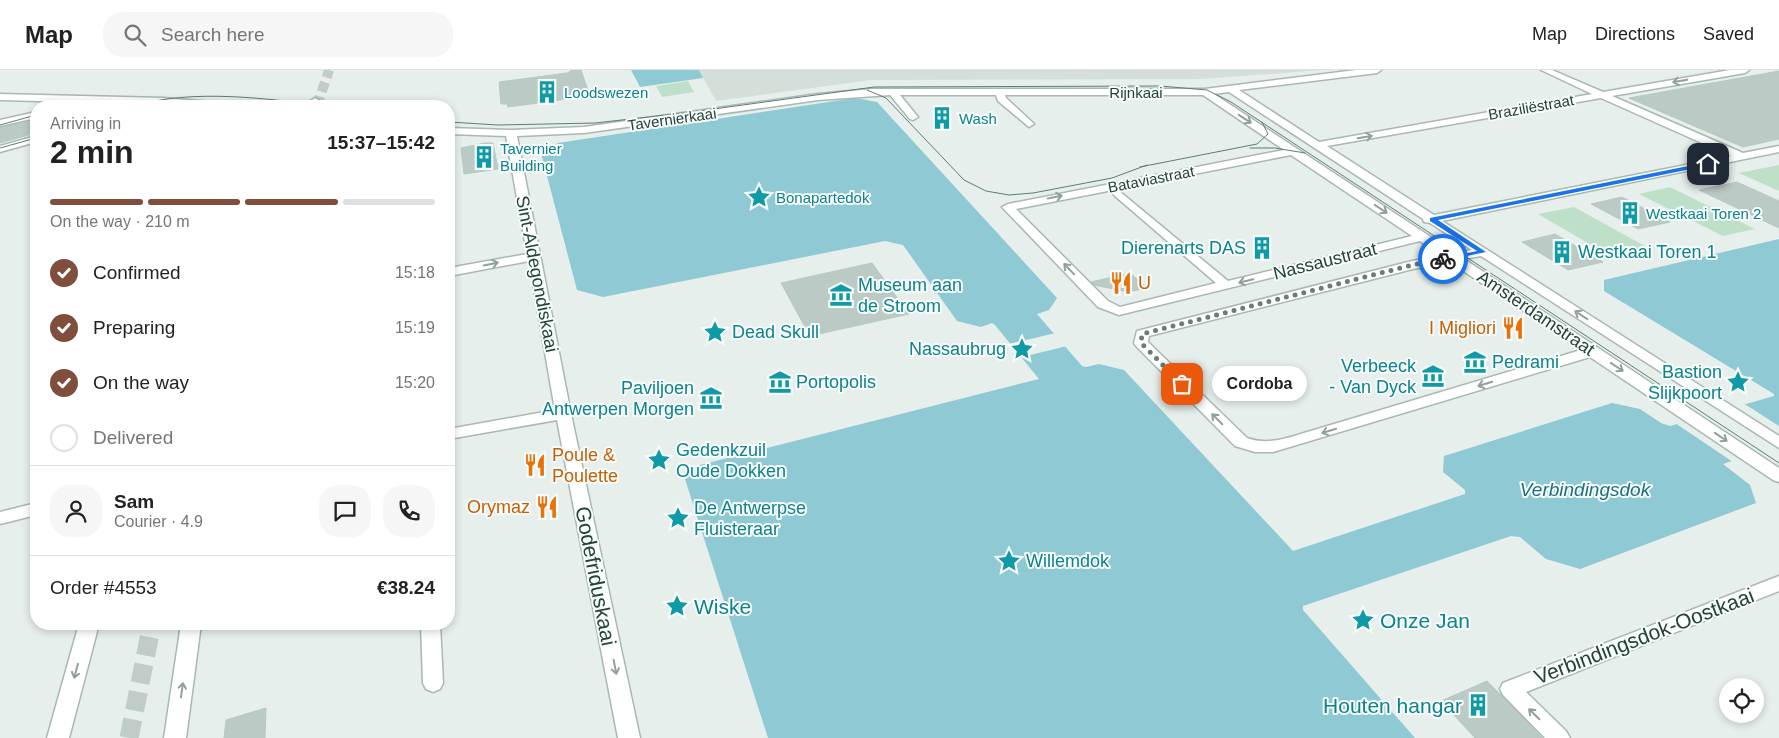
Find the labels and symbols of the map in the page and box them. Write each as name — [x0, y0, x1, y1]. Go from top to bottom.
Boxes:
one-way arrow — [1672, 77, 1688, 87]
building icon: Loodswezen — [534, 79, 560, 105]
place label: Loodswezen — [564, 84, 648, 101]
street label: Rijnkaai — [1109, 84, 1163, 101]
street label: Braziliëstraat — [1487, 91, 1576, 123]
street label: Tavernierkaai — [627, 104, 717, 134]
building icon: Wash — [929, 105, 955, 131]
place label: Wash — [959, 110, 997, 127]
one-way arrow — [1238, 114, 1252, 124]
one-way arrow — [1357, 131, 1373, 141]
place label: Tavernier Building — [500, 140, 562, 174]
pin — [1687, 143, 1729, 185]
building icon: Tavernier Building — [471, 144, 497, 170]
street label: Bataviastraat — [1106, 162, 1196, 196]
place icon: Bonapartedok — [746, 184, 772, 210]
place label: Bonapartedok — [776, 189, 870, 206]
one-way arrow — [1047, 192, 1063, 202]
street label: Sint-Aldegondiskaai — [512, 194, 562, 354]
building icon: Westkaai Toren 2 — [1617, 200, 1643, 226]
one-way arrow — [1373, 204, 1387, 214]
place label: Westkaai Toren 2 — [1646, 205, 1761, 222]
courier — [1418, 234, 1468, 284]
building icon: Dierenarts DAS — [1249, 235, 1275, 261]
place label: Dierenarts DAS — [1121, 238, 1246, 258]
street label: Nassaustraat — [1271, 238, 1379, 284]
building icon: Westkaai Toren 1 — [1549, 239, 1575, 265]
place label: Westkaai Toren 1 — [1578, 242, 1716, 262]
one-way arrow — [482, 259, 498, 269]
one-way arrow — [1063, 263, 1075, 276]
street label: Amsterdamstraat — [1474, 266, 1598, 360]
restaurant icon: U — [1108, 270, 1134, 296]
place label: U — [1138, 273, 1151, 293]
place label: Museum aan de Stroom — [858, 275, 962, 316]
one-way arrow — [1238, 277, 1254, 286]
museum icon: Museum aan de Stroom — [828, 282, 854, 308]
one-way arrow — [1574, 310, 1588, 320]
restaurant icon: I Migliori — [1500, 315, 1526, 341]
place label: I Migliori — [1429, 318, 1496, 338]
place icon: Dead Skull — [702, 319, 728, 345]
place label: Dead Skull — [732, 322, 819, 342]
place icon: Nassaubrug — [1009, 336, 1035, 362]
place label: Nassaubrug — [909, 339, 1006, 359]
museum icon: Pedrami — [1462, 349, 1488, 375]
place label: Pedrami — [1492, 352, 1559, 372]
place label: Verbeeck - Van Dyck — [1329, 356, 1417, 397]
one-way arrow — [1610, 362, 1624, 372]
place label: Bastion Slijkpoort — [1648, 362, 1722, 403]
pin — [1161, 363, 1203, 405]
museum icon: Verbeeck - Van Dyck — [1420, 363, 1446, 389]
callout: Cordoba — [1212, 366, 1307, 402]
museum icon: Portopolis — [767, 369, 793, 395]
place icon: Bastion Slijkpoort — [1725, 369, 1751, 395]
place label: Portopolis — [796, 372, 876, 392]
place label: Paviljoen Antwerpen Morgen — [542, 378, 694, 419]
one-way arrow — [1477, 379, 1493, 389]
museum icon: Paviljoen Antwerpen Morgen — [698, 385, 724, 411]
one-way arrow — [1210, 413, 1223, 425]
one-way arrow — [1322, 426, 1338, 436]
one-way arrow — [1714, 432, 1728, 442]
place label: Gedenkzuil Oude Dokken — [676, 440, 786, 481]
place label: Poule & Poulette — [552, 445, 618, 486]
place icon: Gedenkzuil Oude Dokken — [646, 447, 672, 473]
restaurant icon: Poule & Poulette — [522, 452, 548, 478]
water label: Verbindingsdok — [1520, 479, 1652, 500]
restaurant icon: Orymaz — [534, 494, 560, 520]
place label: Orymaz — [467, 497, 530, 517]
place label: De Antwerpse Fluisteraar — [694, 498, 806, 539]
street label: Godefriduskaai — [571, 504, 621, 648]
place icon: De Antwerpse Fluisteraar — [665, 505, 691, 531]
place icon: Willemdok — [996, 548, 1022, 574]
place label: Willemdok — [1026, 551, 1110, 571]
street label: Verbindingsdok-Oostkaai — [1531, 583, 1757, 689]
place icon: Wiske — [664, 593, 690, 619]
place label: Wiske — [694, 595, 751, 618]
place icon: Onze Jan — [1350, 607, 1376, 633]
place label: Onze Jan — [1380, 609, 1470, 632]
one-way arrow — [610, 659, 620, 675]
one-way arrow — [71, 662, 80, 678]
one-way arrow — [177, 682, 187, 698]
building icon: Houten hangar — [1465, 692, 1491, 718]
place label: Houten hangar — [1323, 694, 1462, 717]
one-way arrow — [1529, 708, 1541, 720]

